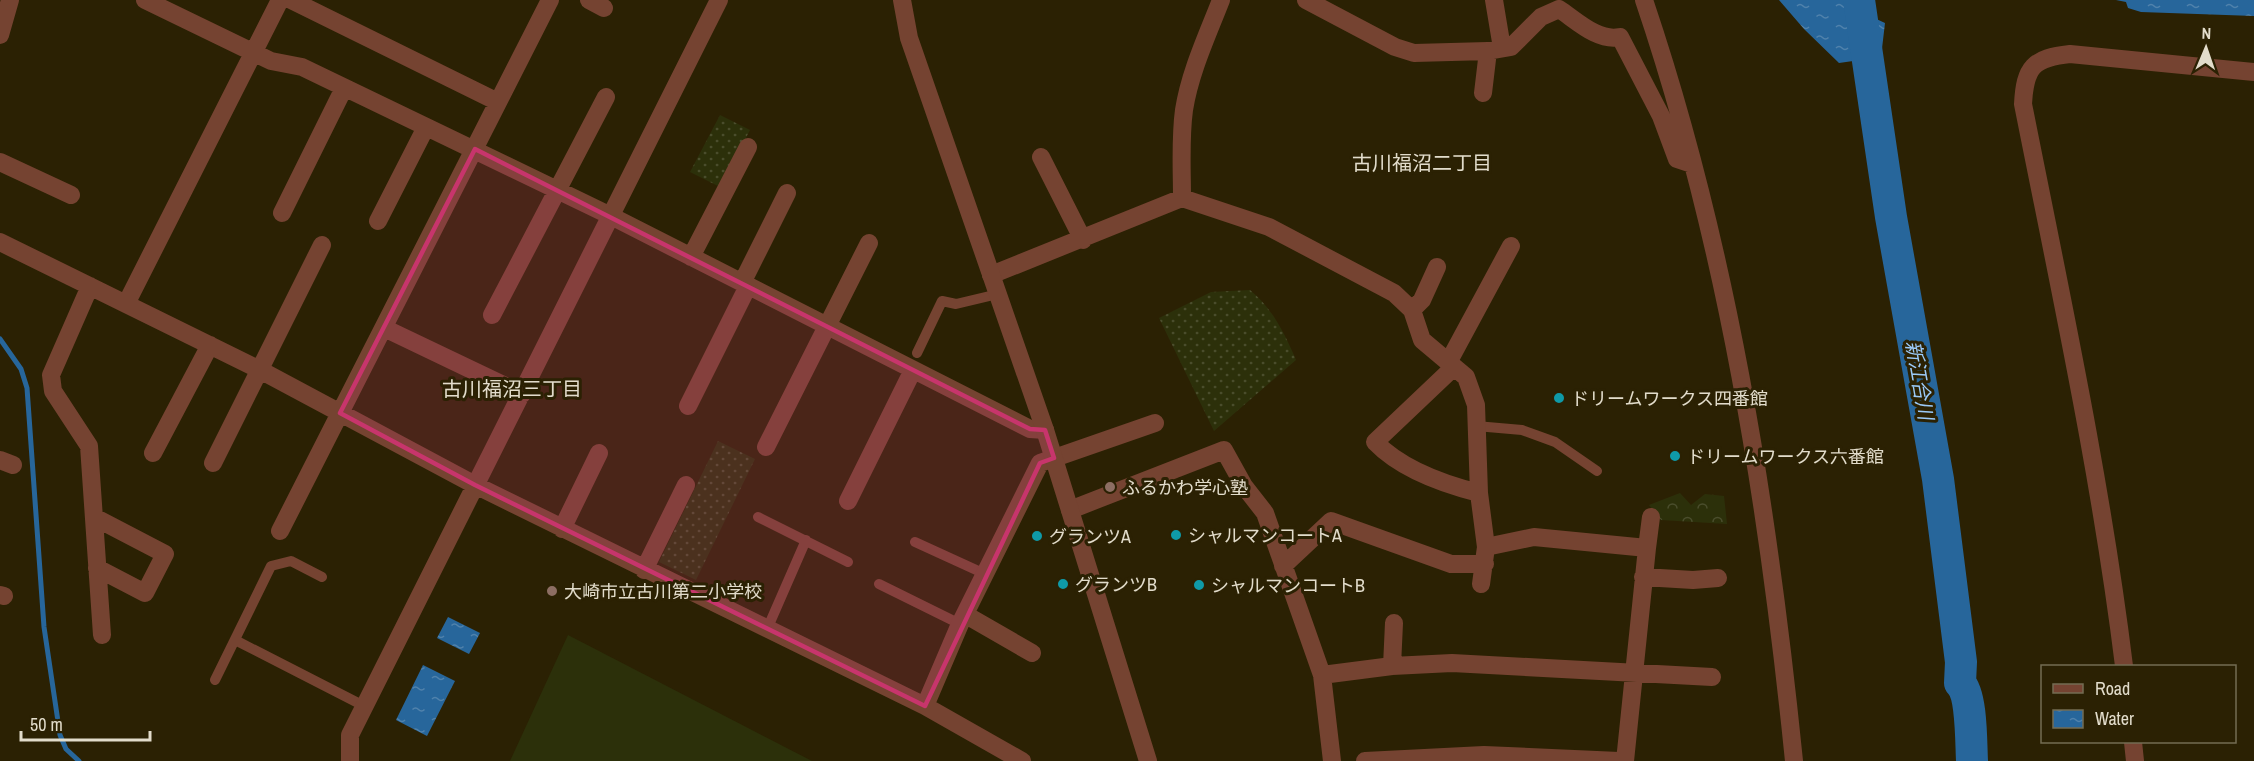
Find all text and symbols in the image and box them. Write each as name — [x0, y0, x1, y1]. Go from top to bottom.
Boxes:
north arrow — [2176, 18, 2236, 78]
text: N — [2201, 22, 2212, 44]
district label: 古川福沼二丁目 — [1352, 149, 1492, 176]
water label: 新江合川 — [1900, 338, 1941, 424]
district label: 古川福沼三丁目 — [442, 375, 582, 402]
place label: ドリームワークス四番館 — [1571, 386, 1768, 411]
marker: ドリームワークス四番館 — [1552, 391, 1566, 405]
place label: ドリームワークス六番館 — [1687, 444, 1884, 469]
marker: ドリームワークス六番館 — [1668, 449, 1682, 463]
place label: ふるかわ学心塾 — [1122, 475, 1248, 500]
marker: ふるかわ学心塾 — [1103, 480, 1117, 494]
place label: シャルマンコートA — [1188, 523, 1342, 548]
place label: グランツA — [1049, 524, 1131, 549]
marker: シャルマンコートA — [1169, 528, 1183, 542]
marker: グランツA — [1030, 529, 1044, 543]
place label: グランツB — [1075, 572, 1157, 597]
place label: シャルマンコートB — [1211, 573, 1365, 598]
marker: グランツB — [1056, 577, 1070, 591]
marker: シャルマンコートB — [1192, 578, 1206, 592]
place label: 大崎市立古川第二小学校 — [564, 579, 762, 604]
marker: 大崎市立古川第二小学校 — [545, 584, 559, 598]
legend — [2041, 665, 2236, 743]
text: Road — [2095, 676, 2130, 701]
scale bar — [21, 704, 150, 742]
text: Water — [2095, 706, 2134, 731]
text: 50 m — [30, 712, 63, 737]

